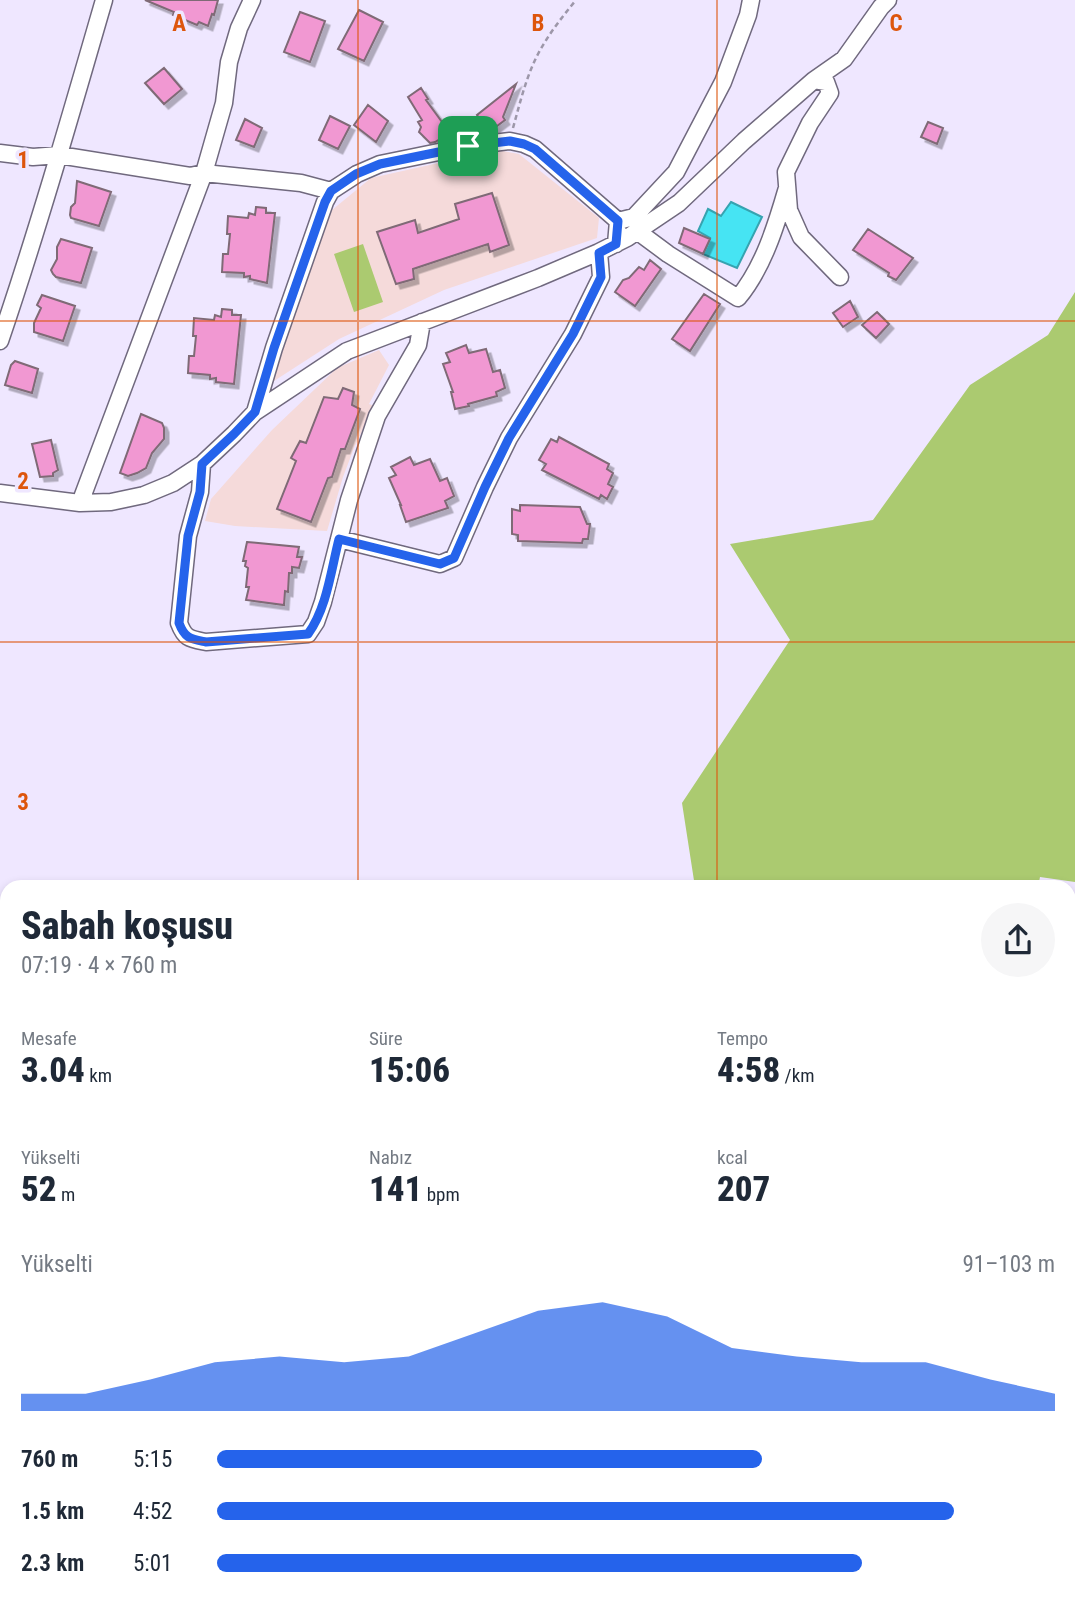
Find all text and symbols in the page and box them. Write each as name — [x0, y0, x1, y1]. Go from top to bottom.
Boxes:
text: A — [172, 10, 186, 37]
text: B — [532, 10, 544, 37]
text: C — [889, 10, 903, 37]
pin — [438, 116, 498, 176]
icon: arrive — [449, 127, 487, 165]
text: 1 — [17, 147, 29, 174]
text: 2 — [17, 468, 29, 495]
text: 3 — [17, 789, 29, 816]
button: share — [981, 903, 1055, 977]
text: Sabah koşusu — [21, 904, 233, 948]
text: 07:19 · 4 × 760 m — [21, 952, 177, 979]
text: Mesafe — [21, 1027, 77, 1050]
text: Süre — [369, 1027, 403, 1050]
text: Tempo — [717, 1027, 768, 1050]
text: 3.04 — [21, 1050, 85, 1091]
text: 15:06 — [369, 1050, 450, 1091]
text: 4:58 — [717, 1050, 780, 1091]
text: km — [85, 1064, 112, 1087]
text: /km — [780, 1064, 815, 1087]
text: Yükselti — [21, 1146, 80, 1169]
text: Nabız — [369, 1146, 412, 1169]
text: kcal — [717, 1146, 748, 1169]
text: 52 — [21, 1169, 57, 1210]
text: 141 — [369, 1169, 422, 1210]
text: 207 — [717, 1169, 770, 1210]
text: m — [57, 1183, 75, 1206]
text: bpm — [422, 1183, 460, 1206]
text: Yükselti — [21, 1251, 93, 1278]
text: 91–103 m — [962, 1251, 1055, 1278]
text: 760 m — [21, 1446, 78, 1473]
text: 5:15 — [133, 1446, 172, 1473]
text: 1.5 km — [21, 1498, 84, 1525]
text: 4:52 — [133, 1498, 172, 1525]
text: 2.3 km — [21, 1550, 84, 1577]
text: 5:01 — [133, 1550, 172, 1577]

